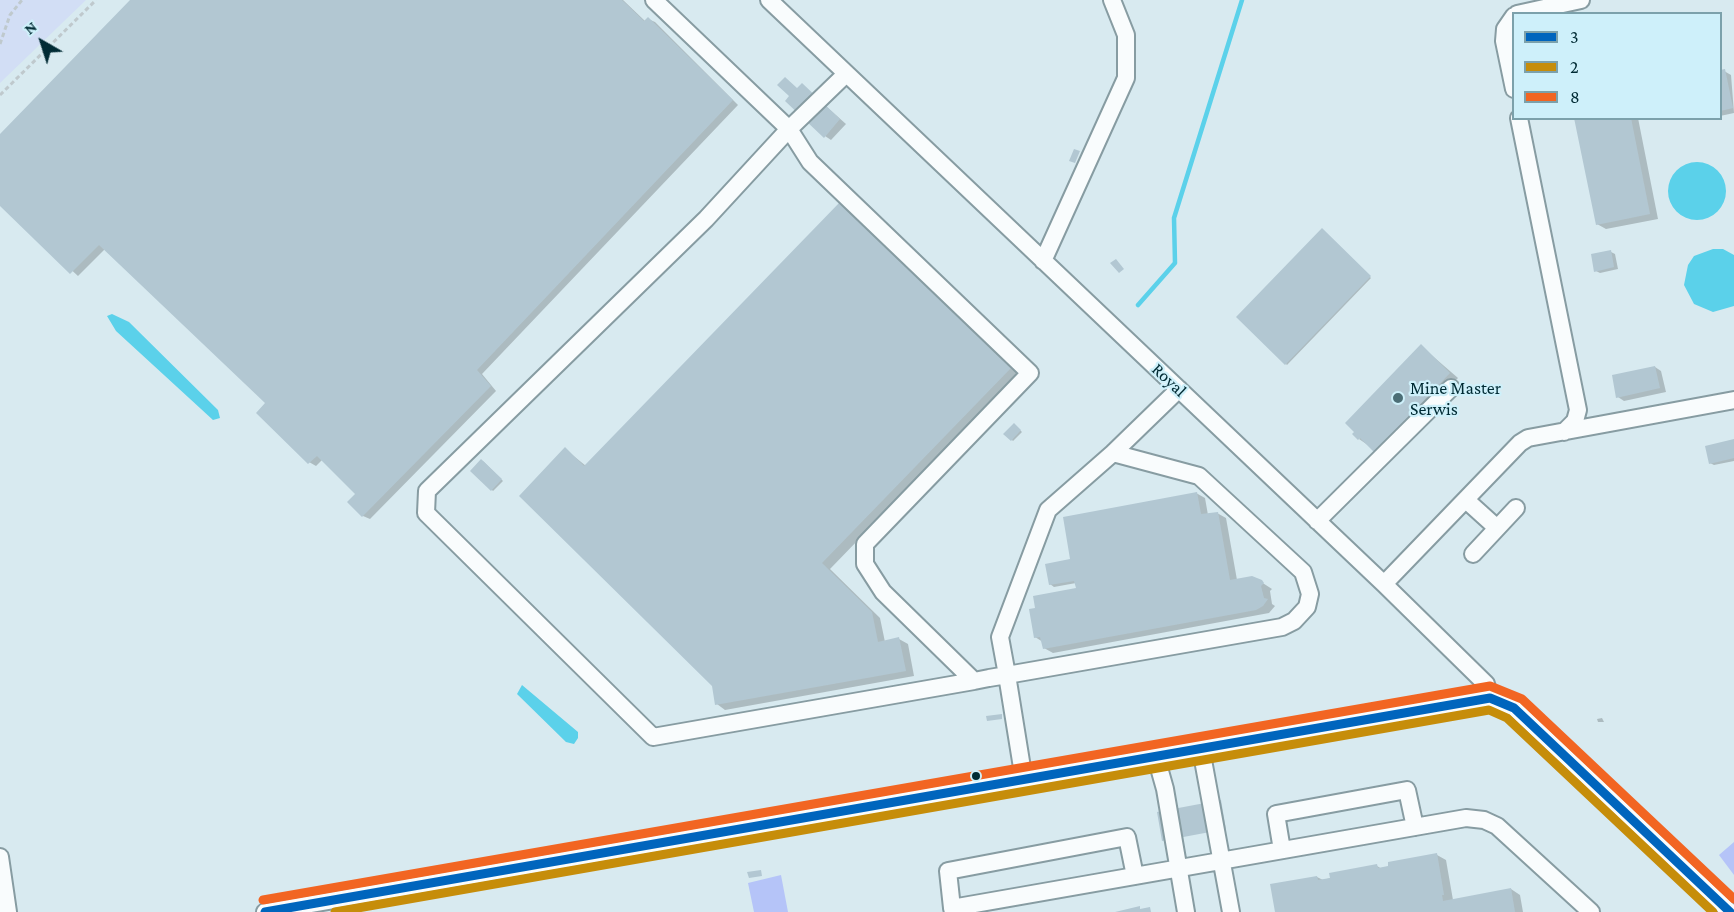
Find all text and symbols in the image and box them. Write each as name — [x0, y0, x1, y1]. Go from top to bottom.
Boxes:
north arrow — [12, 12, 72, 72]
legend — [1512, 12, 1722, 120]
text: N — [21, 18, 40, 38]
text: 3 — [1570, 27, 1579, 47]
text: 2 — [1570, 57, 1579, 77]
text: 8 — [1570, 87, 1580, 107]
street label: Royal — [1147, 359, 1191, 401]
place label: Mine Master Serwis — [1410, 377, 1501, 420]
marker: Mine Master Serwis — [1391, 391, 1405, 405]
unlabelled marker — [970, 770, 982, 782]

